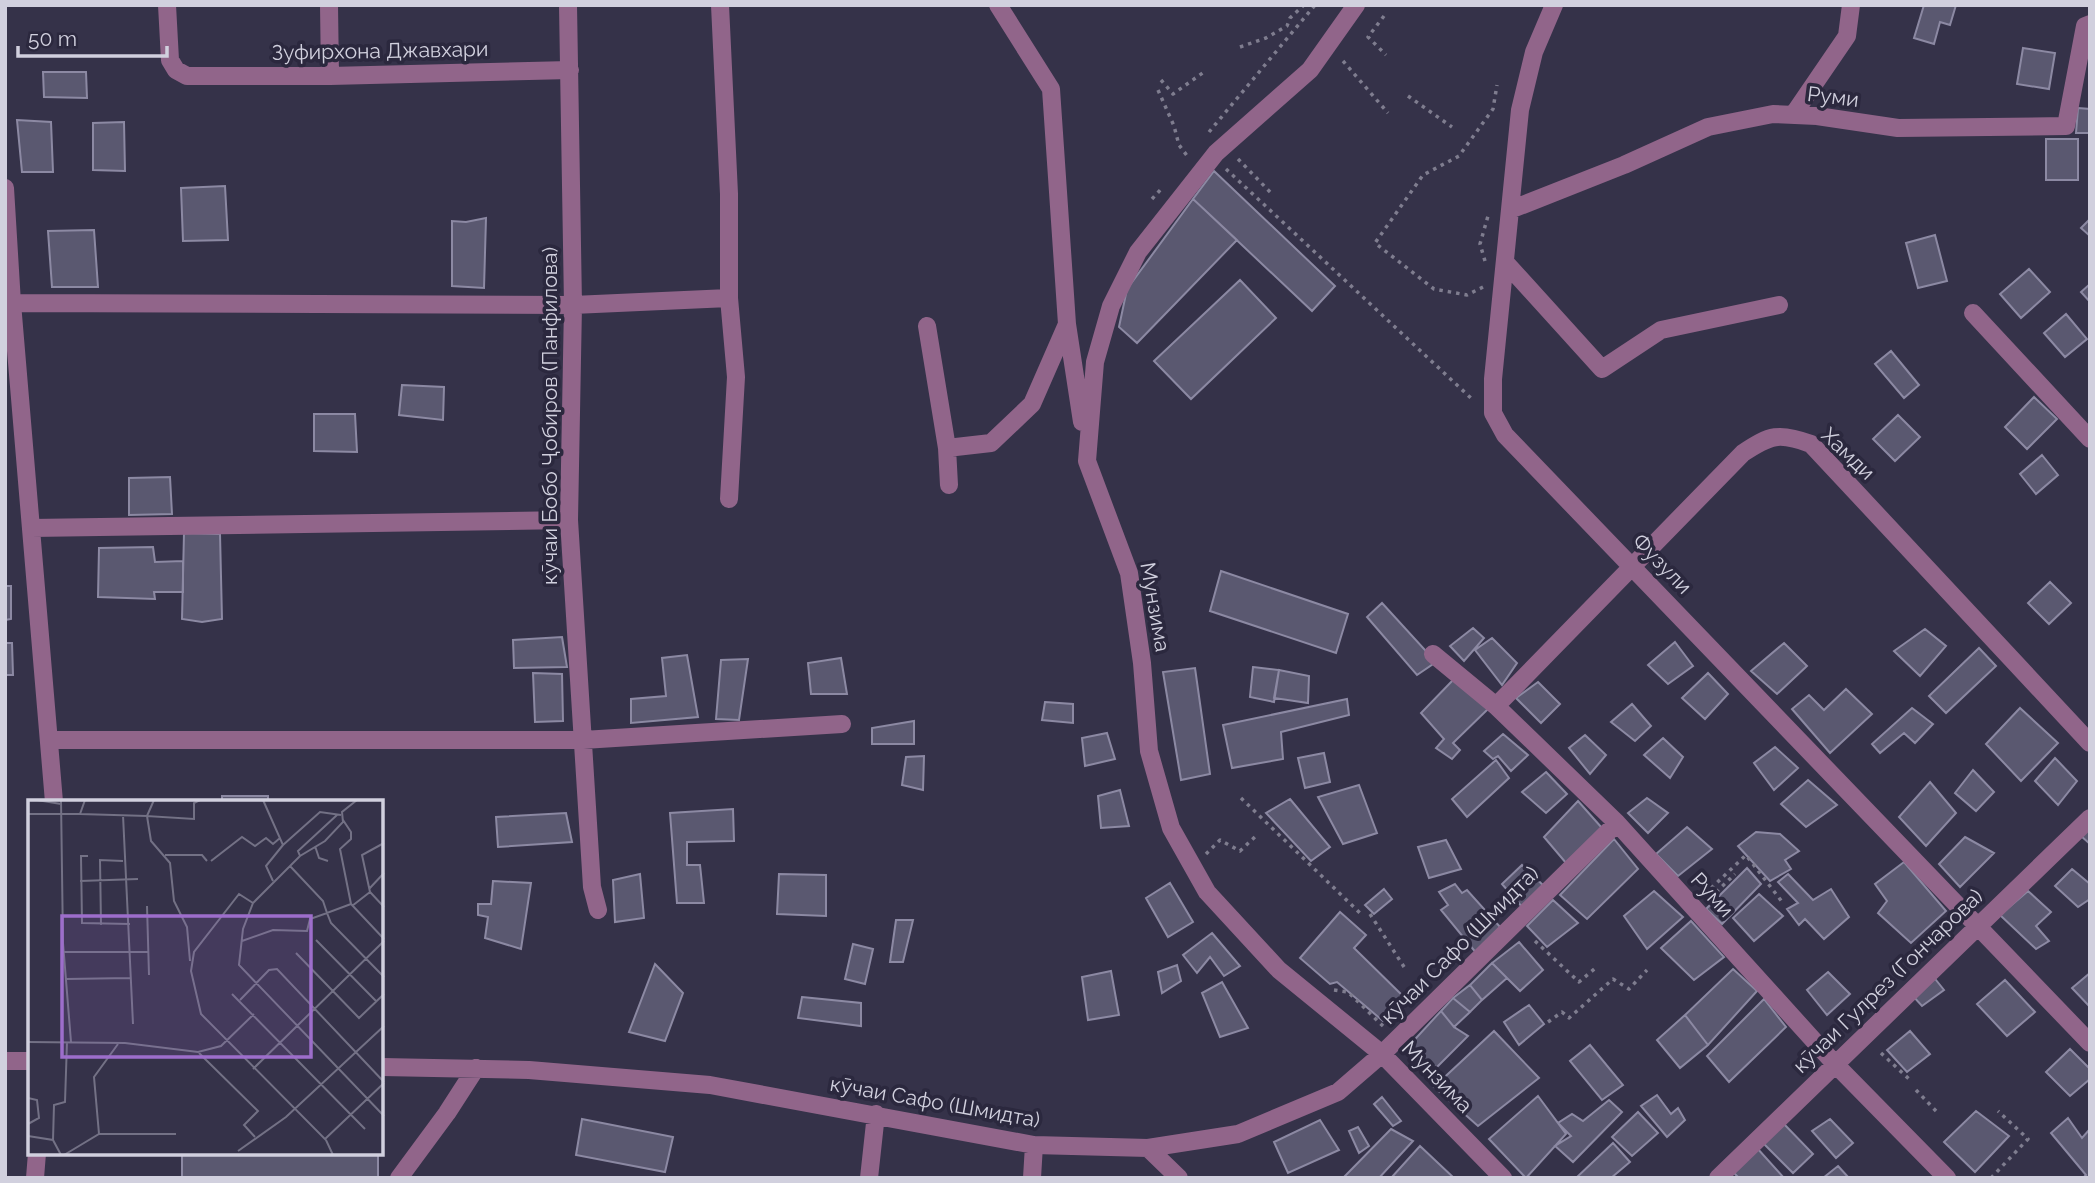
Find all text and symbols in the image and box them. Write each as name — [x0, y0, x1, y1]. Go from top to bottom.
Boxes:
scale bar — [18, 14, 166, 58]
text: 50 m — [28, 26, 77, 51]
street label: Зуфирхона Джавхари — [271, 36, 489, 65]
street label: Руми — [1806, 81, 1860, 112]
street label: кӯчаи Бобо Ҷобиров (Панфилова) — [537, 247, 562, 585]
street label: Хамди — [1817, 422, 1880, 485]
street label: Фузули — [1628, 528, 1697, 599]
street label: Мунзима — [1135, 560, 1176, 654]
inset map — [28, 800, 383, 1155]
street label: кӯчаи Сафо (Шмидта) — [1376, 861, 1544, 1029]
street label: Руми — [1686, 867, 1739, 922]
street label: кӯчаи Гулрез (Гончарова) — [1788, 883, 1988, 1078]
street label: Мунзима — [1397, 1035, 1478, 1118]
street label: кӯчаи Сафо (Шмидта) — [828, 1071, 1042, 1132]

